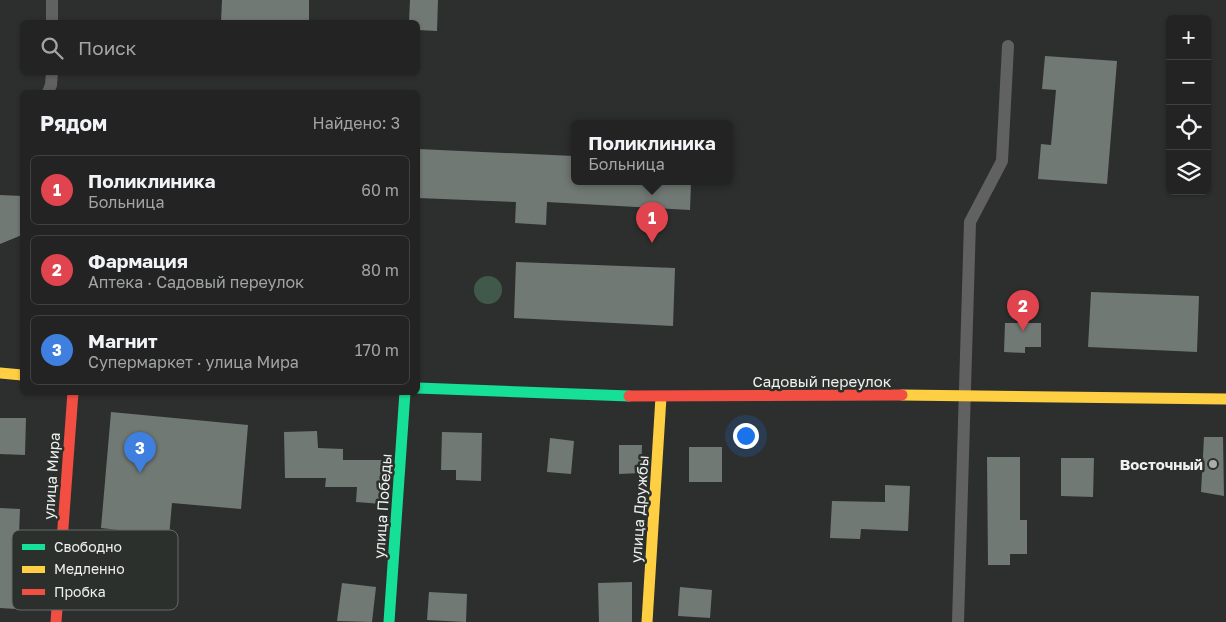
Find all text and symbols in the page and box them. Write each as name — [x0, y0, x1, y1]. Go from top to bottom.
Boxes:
map controls — [1166, 15, 1211, 195]
button: + — [1166, 15, 1211, 60]
search box — [20, 20, 420, 75]
icon: search — [38, 34, 66, 62]
text: Поиск — [78, 36, 137, 59]
button: − — [1166, 60, 1211, 105]
button: locate — [1166, 105, 1211, 150]
text: Рядом — [40, 110, 107, 136]
text: Найдено: 3 — [313, 113, 400, 133]
popup — [571, 120, 733, 185]
text: Поликлиника — [588, 131, 716, 154]
button: layers — [1166, 150, 1211, 195]
text: Больница — [588, 154, 665, 174]
text: Поликлиника — [88, 169, 216, 192]
text: 1 — [53, 180, 61, 200]
text: 60 m — [361, 180, 399, 200]
text: Больница — [88, 192, 164, 212]
pin: 1 — [636, 202, 668, 243]
text: Фармация — [88, 249, 188, 272]
text: 2 — [52, 260, 62, 280]
text: 80 m — [361, 260, 399, 280]
text: Аптека · Садовый переулок — [88, 272, 304, 292]
pin: 2 — [1007, 290, 1039, 331]
text: Магнит — [88, 329, 158, 352]
text: 3 — [52, 340, 62, 360]
text: 170 m — [355, 340, 399, 360]
text: Супермаркет · улица Мира — [88, 352, 299, 372]
street label: Садовый переулок — [753, 372, 892, 390]
your location — [733, 423, 759, 449]
street label: улица Мира — [39, 432, 63, 520]
pin: 3 — [124, 432, 156, 473]
street label: улица Победы — [369, 453, 395, 559]
street label: улица Дружбы — [626, 455, 652, 563]
place label: Восточный — [1120, 455, 1203, 473]
marker: Восточный — [1207, 458, 1219, 470]
legend — [12, 530, 178, 610]
text: Свободно — [54, 538, 122, 555]
text: Медленно — [54, 560, 125, 577]
text: Пробка — [54, 583, 106, 600]

